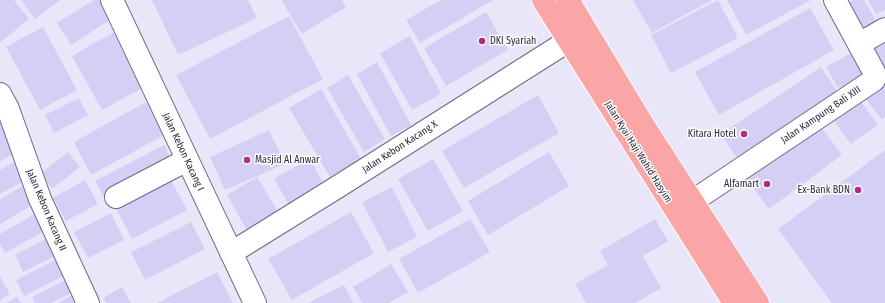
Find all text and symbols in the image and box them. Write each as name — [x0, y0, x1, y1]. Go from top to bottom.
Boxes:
place label: DKI Syariah — [490, 35, 536, 47]
marker: DKI Syariah — [477, 36, 487, 46]
street label: Jalan Kampung Bali XIII — [779, 84, 863, 146]
street label: Jalan Kyai Haji Wahid Hasyim — [602, 99, 674, 205]
street label: Jalan Kebon Kacang I — [160, 111, 206, 193]
street label: Jalan Kebon Kacang X — [360, 118, 440, 176]
place label: Kitara Hotel — [688, 128, 736, 140]
marker: Kitara Hotel — [739, 129, 749, 139]
place label: Masjid Al Anwar — [255, 154, 320, 166]
marker: Masjid Al Anwar — [242, 155, 252, 165]
street label: Jalan Kebon Kacang II — [23, 167, 69, 253]
place label: Alfamart — [724, 178, 759, 190]
marker: Alfamart — [762, 179, 772, 189]
place label: Ex-Bank BDN — [798, 184, 850, 196]
marker: Ex-Bank BDN — [853, 185, 863, 195]

